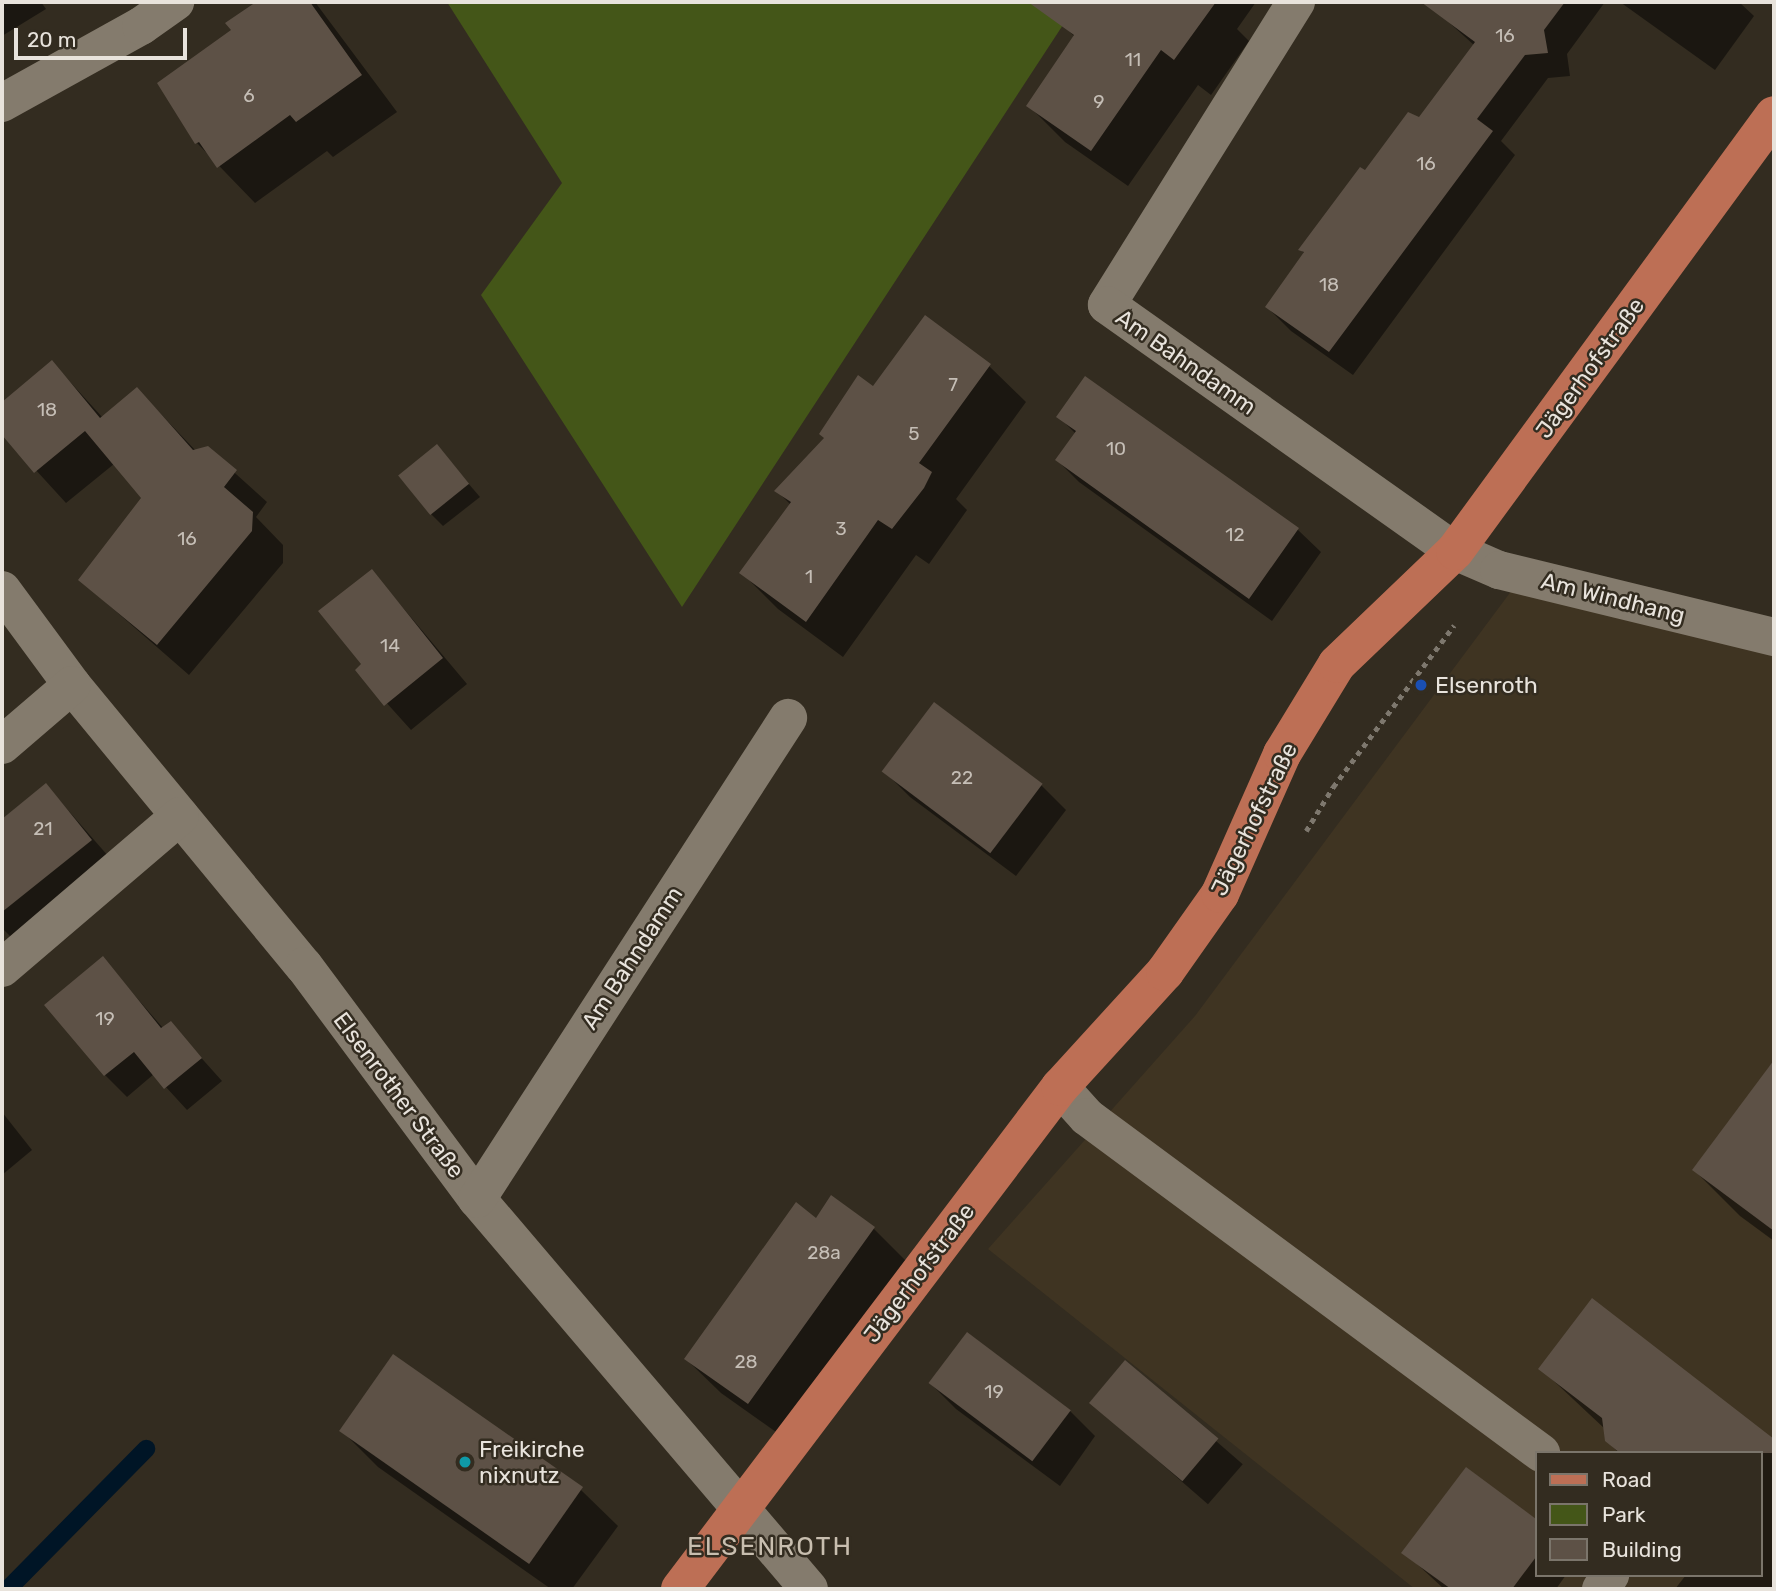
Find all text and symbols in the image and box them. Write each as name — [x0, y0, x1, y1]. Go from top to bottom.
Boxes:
scale bar — [18, 14, 191, 58]
house number: 16 — [1495, 25, 1515, 47]
text: 20 m — [27, 27, 76, 52]
house number: 11 — [1125, 49, 1141, 71]
house number: 6 — [243, 85, 255, 107]
house number: 9 — [1093, 91, 1105, 113]
house number: 16 — [1416, 153, 1436, 175]
house number: 18 — [1319, 274, 1339, 296]
street label: Jägerhofstraße — [1530, 292, 1650, 444]
street label: Am Bahndamm — [1111, 303, 1261, 421]
house number: 7 — [948, 374, 958, 396]
house number: 18 — [37, 399, 57, 421]
house number: 5 — [908, 423, 920, 445]
house number: 10 — [1106, 438, 1126, 460]
house number: 3 — [835, 518, 847, 540]
house number: 12 — [1225, 524, 1245, 546]
house number: 16 — [177, 528, 197, 550]
house number: 1 — [805, 566, 813, 588]
street label: Am Windhang — [1538, 567, 1688, 629]
house number: 14 — [380, 635, 400, 657]
place label: Elsenroth — [1435, 671, 1538, 699]
marker: Elsenroth — [1413, 677, 1429, 693]
street label: Jägerhofstraße — [1205, 738, 1303, 900]
house number: 22 — [951, 767, 973, 789]
house number: 21 — [33, 818, 53, 840]
street label: Am Bahndamm — [576, 881, 688, 1035]
street label: Elsenrother Straße — [328, 1006, 470, 1184]
house number: 19 — [95, 1008, 115, 1030]
street label: Jägerhofstraße — [858, 1198, 980, 1348]
house number: 28a — [807, 1242, 841, 1264]
house number: 28 — [734, 1351, 758, 1373]
house number: 19 — [984, 1381, 1004, 1403]
place label: Freikirche nixnutz — [479, 1435, 585, 1489]
legend — [1534, 1451, 1762, 1577]
marker: Freikirche nixnutz — [457, 1454, 473, 1470]
text: Road — [1602, 1467, 1652, 1492]
text: Park — [1602, 1502, 1646, 1527]
district label: ELSENROTH — [688, 1531, 852, 1563]
text: Building — [1602, 1537, 1682, 1562]

